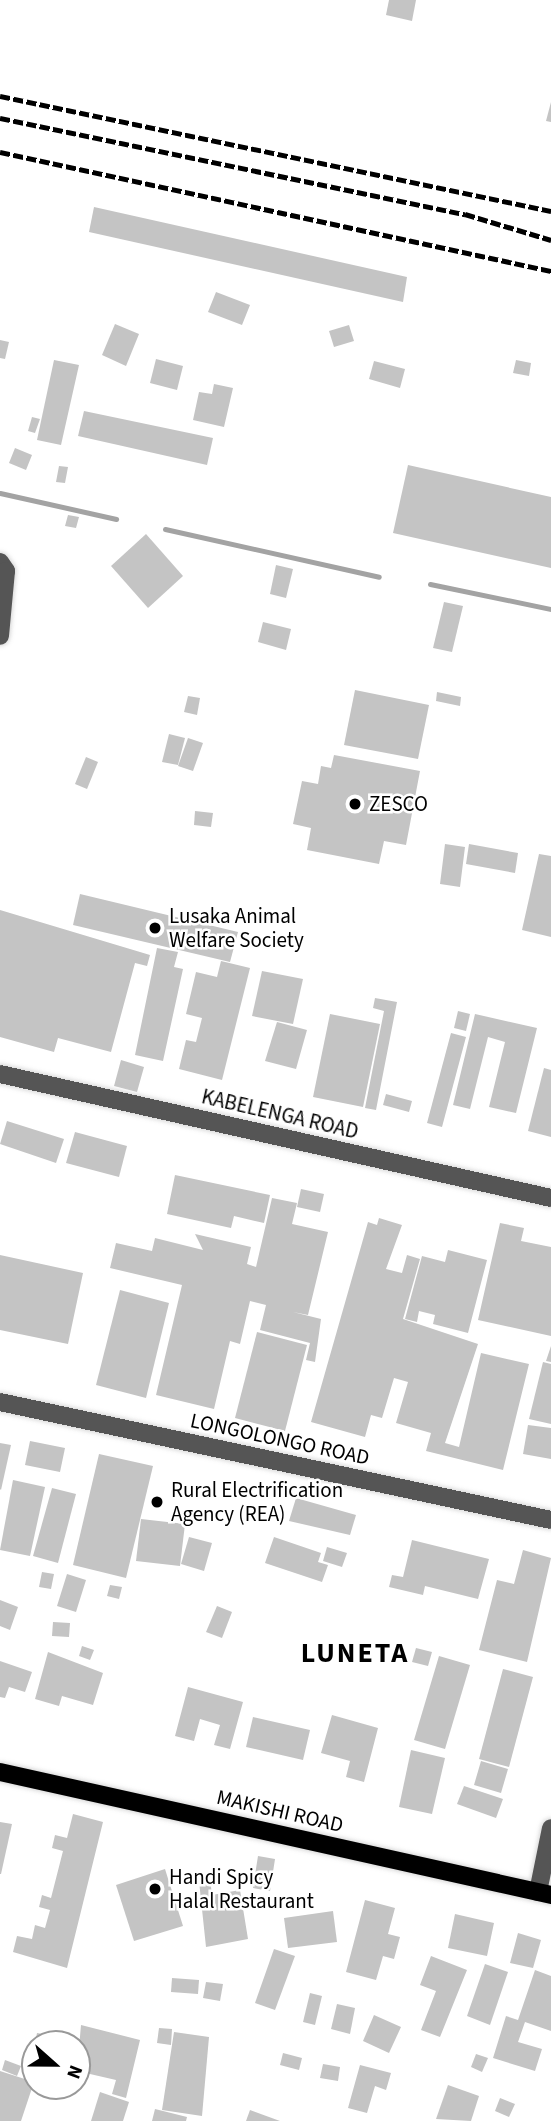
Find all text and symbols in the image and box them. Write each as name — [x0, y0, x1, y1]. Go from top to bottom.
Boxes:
place label: ZESCO — [369, 791, 428, 817]
marker: ZESCO — [347, 796, 363, 812]
place label: Lusaka Animal Welfare Society — [169, 903, 304, 953]
marker: Lusaka Animal Welfare Society — [147, 920, 163, 936]
street label: KABELENGA ROAD — [199, 1084, 361, 1144]
street label: LONGOLONGO ROAD — [188, 1408, 372, 1470]
place label: Rural Electrification Agency (REA) — [171, 1477, 343, 1527]
marker: Rural Electrification Agency (REA) — [149, 1494, 165, 1510]
district label: LUNETA — [301, 1636, 409, 1670]
street label: MAKISHI ROAD — [214, 1784, 346, 1838]
place label: Handi Spicy Halal Restaurant — [169, 1864, 314, 1914]
marker: Handi Spicy Halal Restaurant — [147, 1881, 163, 1897]
north arrow — [21, 2030, 91, 2100]
text: N — [59, 2061, 89, 2083]

